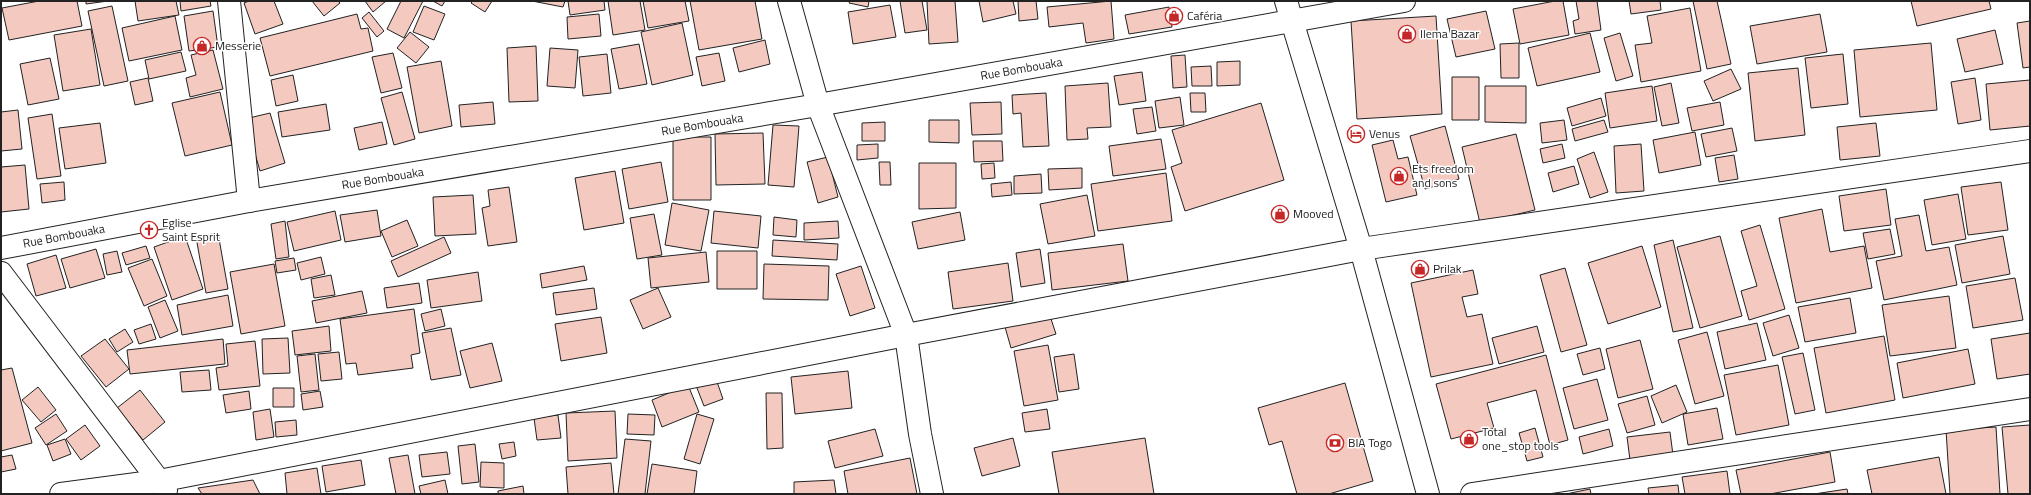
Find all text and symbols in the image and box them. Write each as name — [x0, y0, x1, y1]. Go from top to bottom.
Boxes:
shop icon: Caféria — [1164, 6, 1184, 26]
place label: Caféria — [1187, 6, 1222, 25]
shop icon: Ilema Bazar — [1397, 24, 1417, 44]
place label: Ilema Bazar — [1420, 24, 1480, 43]
shop icon: Messerie — [192, 36, 212, 56]
place label: Messerie — [215, 36, 261, 55]
street label: Rue Bombouaka — [979, 52, 1064, 85]
street label: Rue Bombouaka — [660, 108, 745, 140]
hotel icon: Venus — [1346, 124, 1366, 144]
place label: Venus — [1369, 124, 1400, 143]
place label: Ets freedom and sons — [1412, 159, 1474, 192]
street label: Rue Bombouaka — [340, 162, 425, 194]
shop icon: Ets freedom and sons — [1389, 166, 1409, 186]
shop icon: Mooved — [1270, 204, 1290, 224]
place label: Mooved — [1293, 204, 1334, 223]
place label: Eglise Saint Esprit — [162, 213, 221, 246]
street label: Rue Bombouaka — [21, 219, 106, 253]
church icon: Eglise Saint Esprit — [139, 220, 159, 240]
shop icon: Prilak — [1410, 259, 1430, 279]
place label: Prilak — [1433, 259, 1462, 278]
place label: Total one_stop tools — [1482, 422, 1559, 455]
shop icon: Total one_stop tools — [1459, 429, 1479, 449]
bank icon: BIA Togo — [1325, 433, 1345, 453]
place label: BIA Togo — [1348, 433, 1392, 452]

